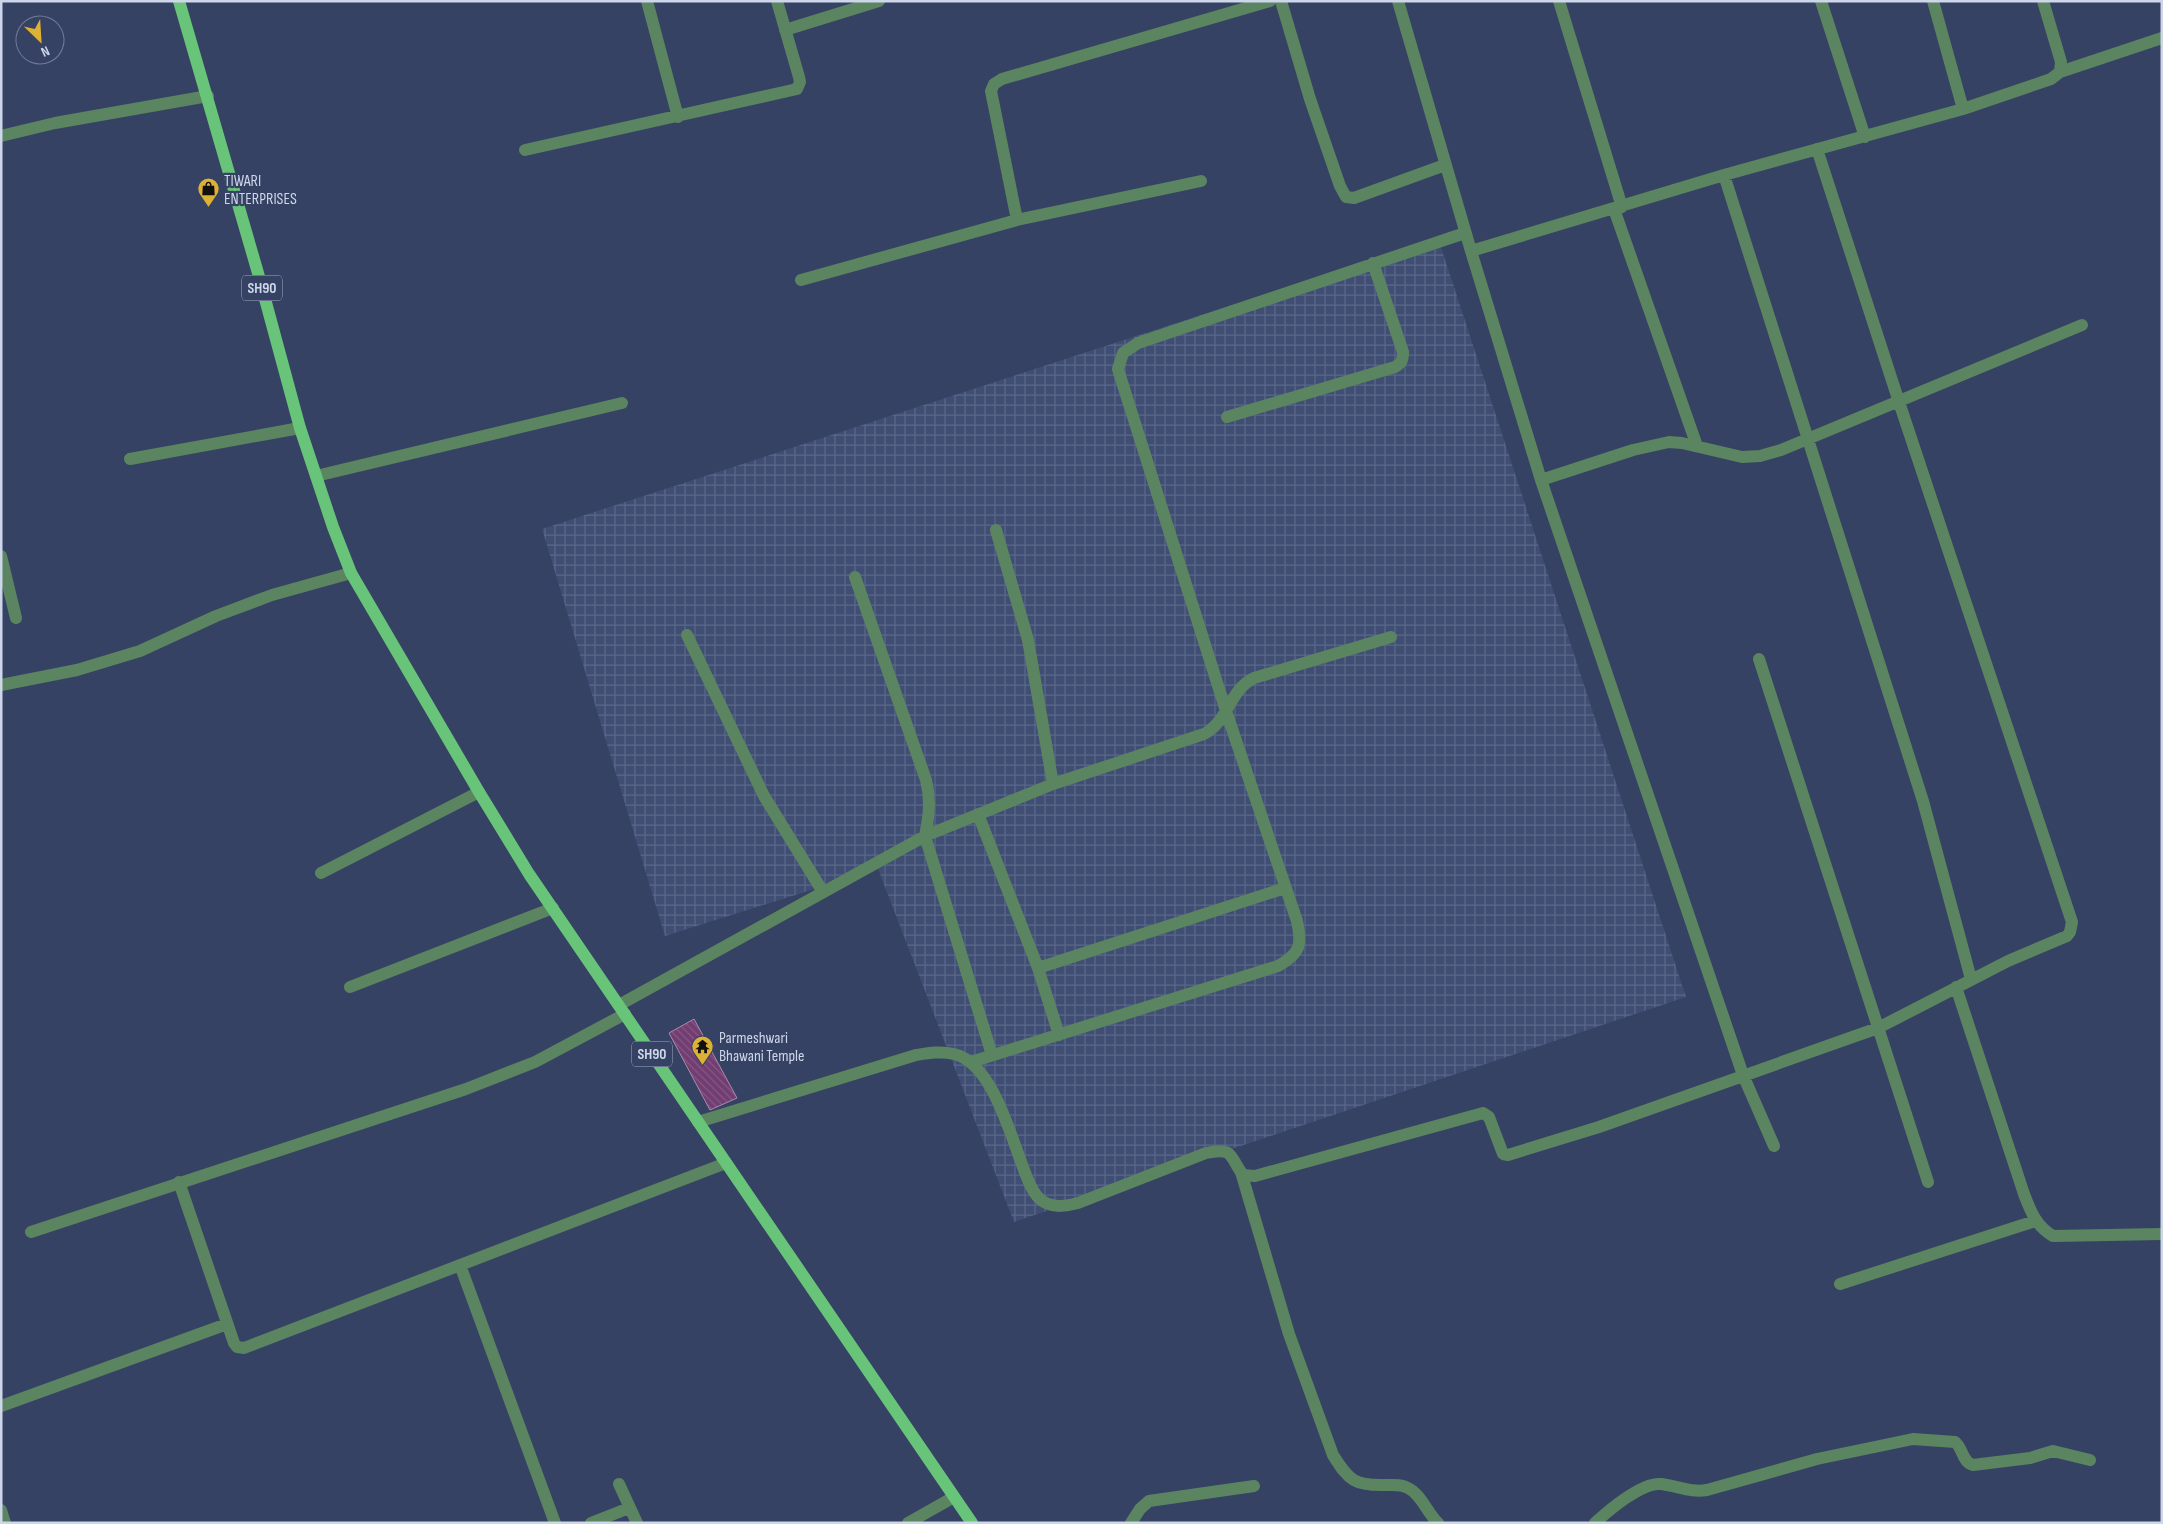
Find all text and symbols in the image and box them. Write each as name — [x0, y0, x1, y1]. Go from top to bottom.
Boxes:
north arrow — [15, 15, 65, 65]
text: N — [38, 42, 52, 61]
place label: TIWARI ENTERPRISES — [224, 172, 297, 209]
shop icon: TIWARI ENTERPRISES — [196, 177, 220, 208]
road number: SH90 — [242, 276, 282, 300]
place label: Parmeshwari Bhawani Temple — [719, 1029, 805, 1066]
temple icon: Parmeshwari Bhawani Temple — [691, 1034, 715, 1065]
road number: SH90 — [632, 1042, 672, 1066]

